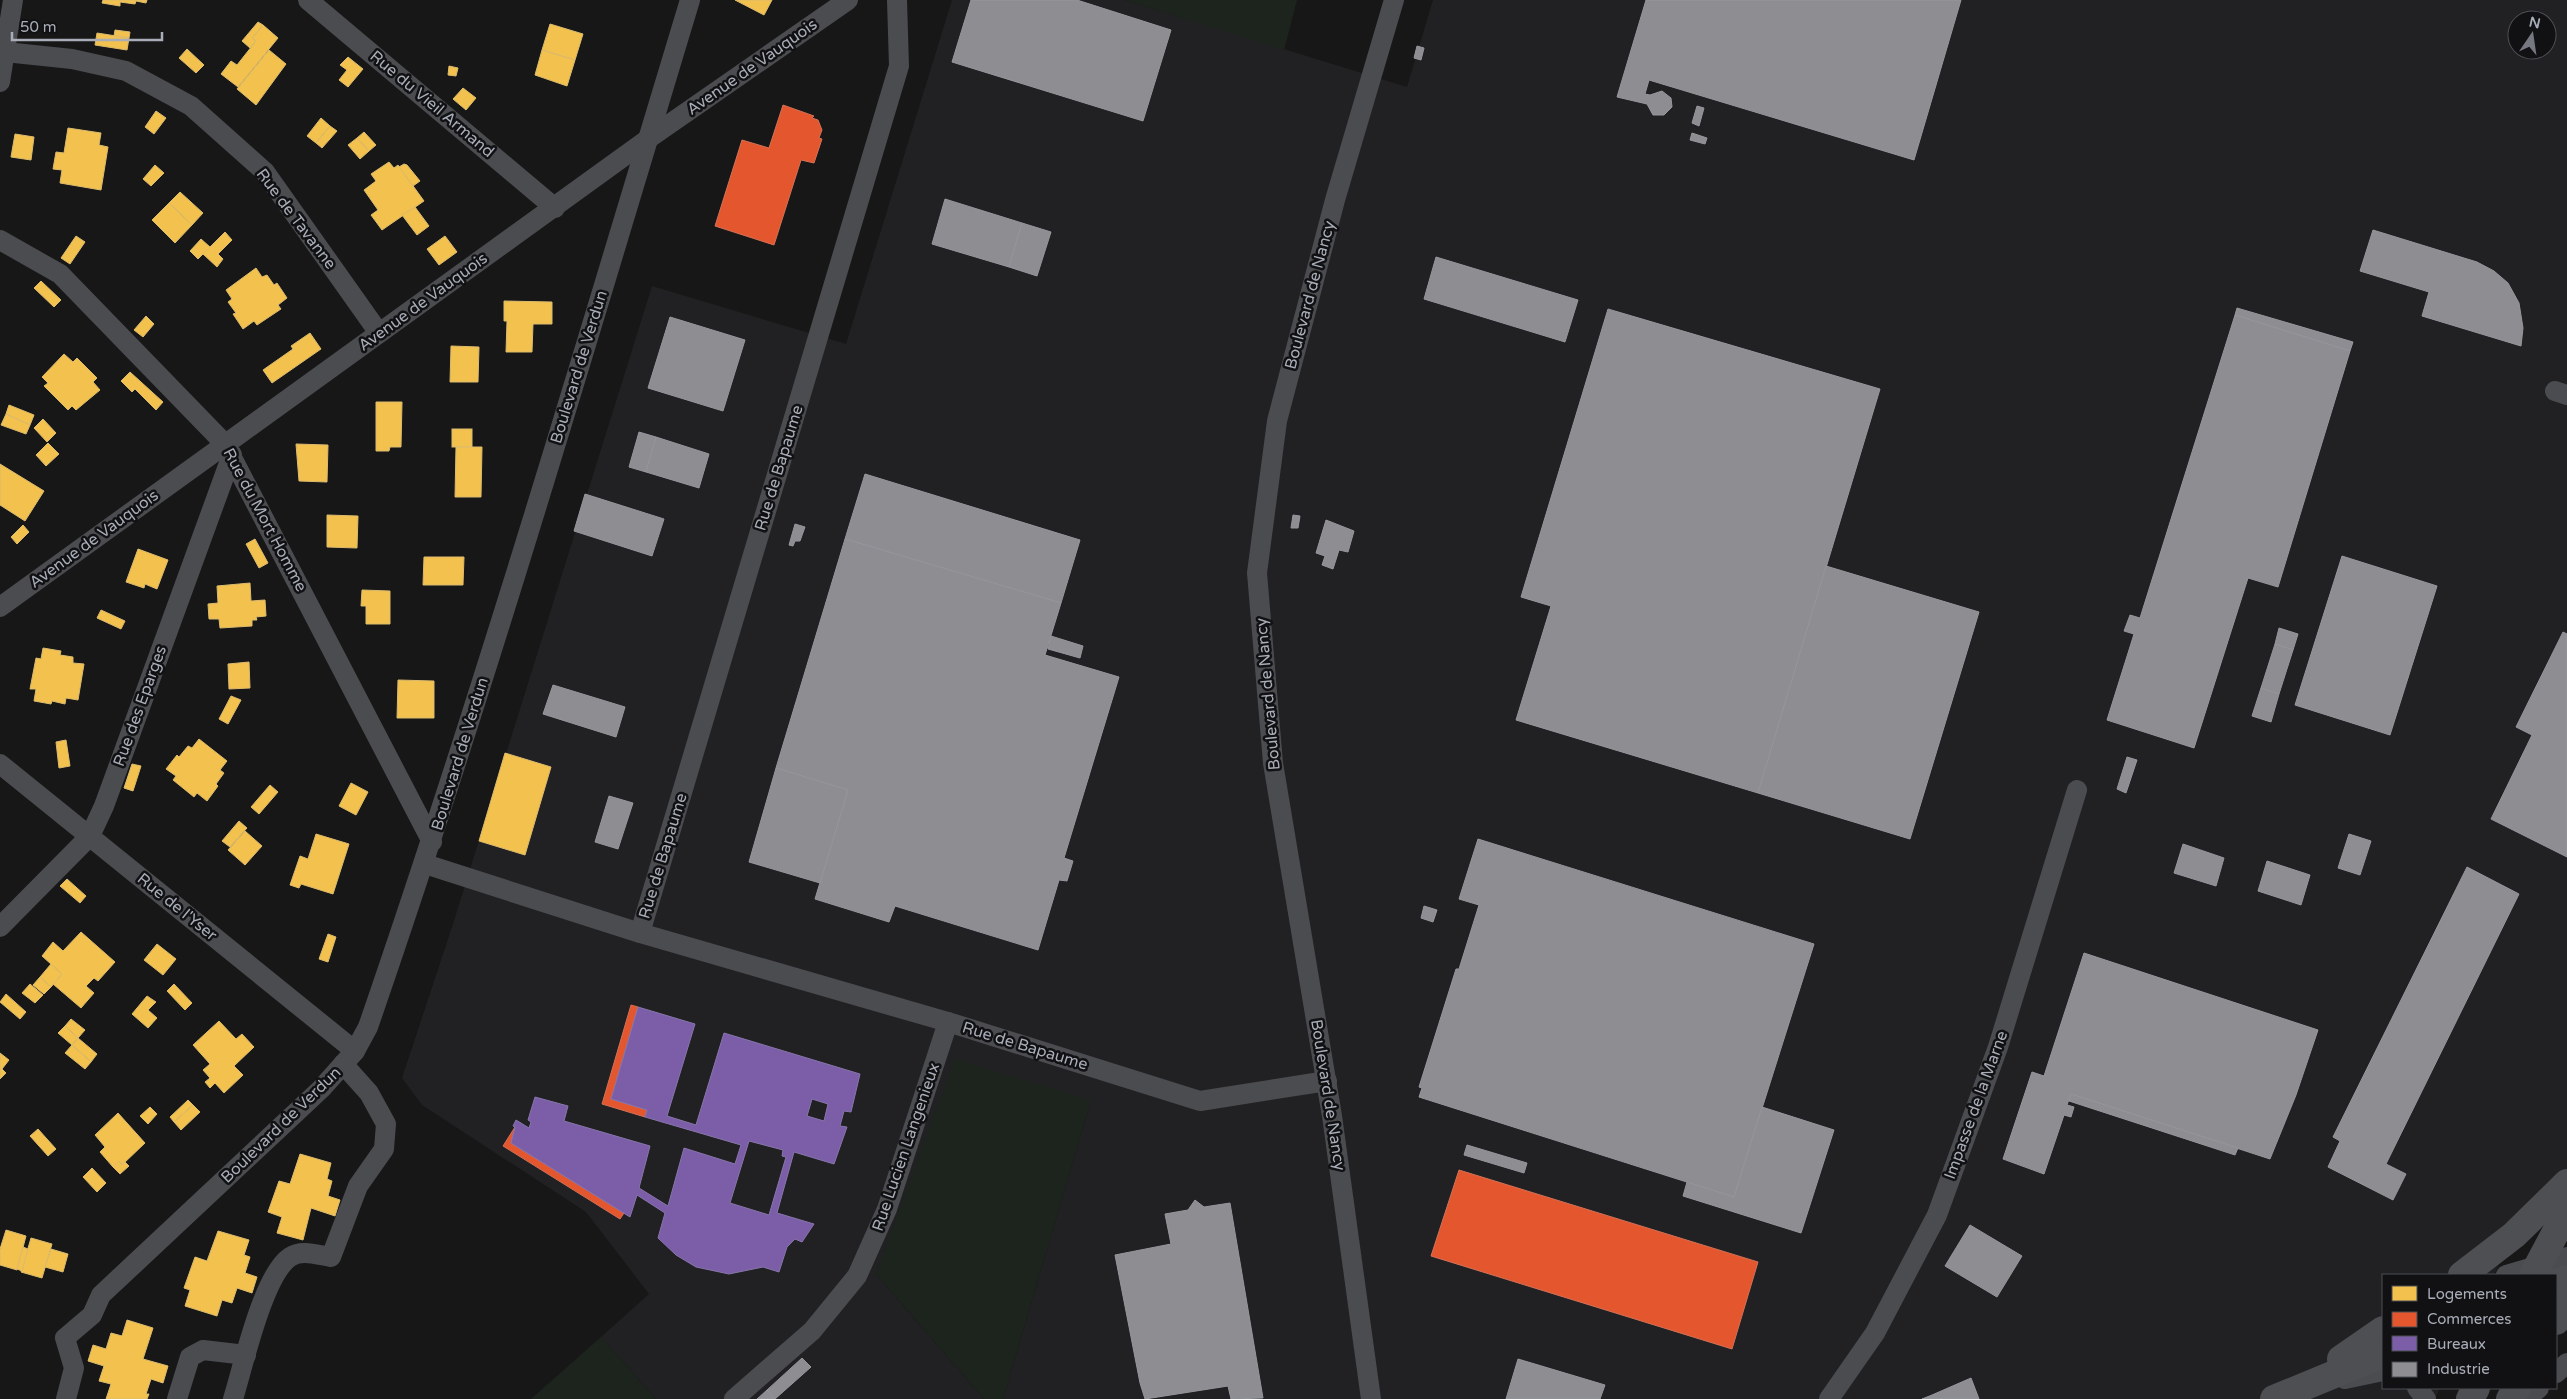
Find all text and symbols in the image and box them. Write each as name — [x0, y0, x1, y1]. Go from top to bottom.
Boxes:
scale bar — [12, 10, 162, 42]
north arrow — [2507, 10, 2557, 60]
text: N — [2527, 13, 2542, 32]
street label: Avenue de Vauquois — [683, 14, 821, 120]
text: 50 m — [20, 18, 57, 36]
street label: Rue du Vieil Armand — [366, 46, 498, 162]
street label: Rue de Tavanne — [252, 165, 340, 273]
street label: Boulevard de Nancy — [1281, 218, 1340, 371]
street label: Avenue de Vauquois — [354, 248, 492, 356]
street label: Boulevard de Verdun — [546, 288, 612, 446]
street label: Rue de Bapaume — [750, 403, 808, 533]
street label: Rue du Mort Homme — [219, 445, 311, 595]
street label: Avenue de Vauquois — [25, 485, 163, 593]
street label: Boulevard de Nancy — [1251, 617, 1285, 771]
street label: Rue des Eparges — [109, 643, 171, 769]
street label: Boulevard de Verdun — [427, 675, 493, 833]
street label: Rue de Bapaume — [634, 791, 692, 921]
street label: Rue de l'Yser — [133, 869, 222, 946]
street label: Rue de Bapaume — [960, 1017, 1090, 1075]
street label: Boulevard de Nancy — [1306, 1018, 1350, 1173]
street label: Impasse de la Marne — [1940, 1028, 2012, 1182]
street label: Rue Lucien Langenieux — [868, 1060, 944, 1234]
street label: Boulevard de Verdun — [217, 1063, 345, 1187]
legend — [2382, 1274, 2557, 1389]
text: Logements — [2427, 1285, 2507, 1303]
text: Commerces — [2427, 1310, 2511, 1328]
text: Bureaux — [2427, 1335, 2486, 1353]
text: Industrie — [2427, 1360, 2490, 1378]

